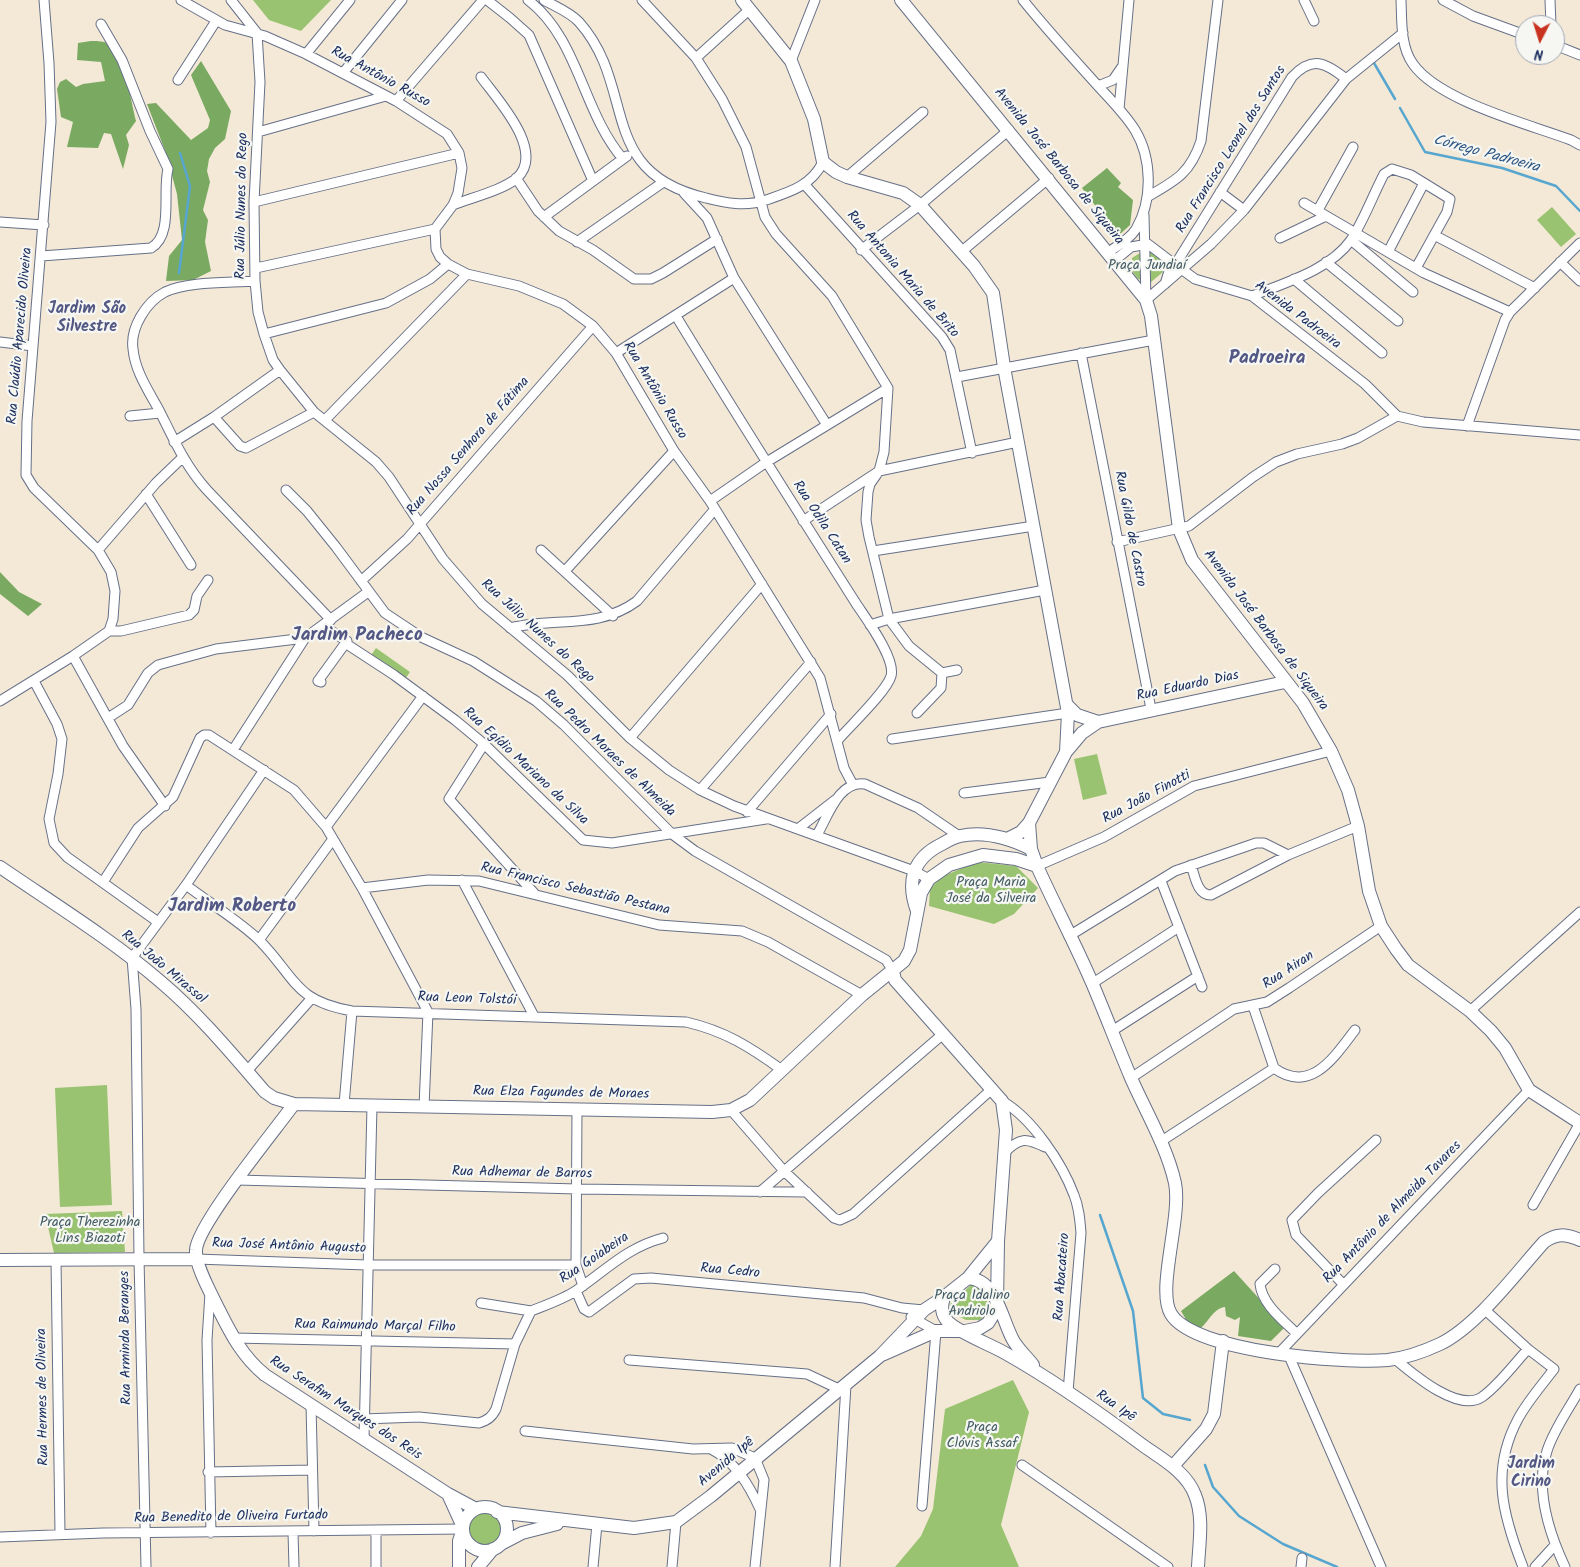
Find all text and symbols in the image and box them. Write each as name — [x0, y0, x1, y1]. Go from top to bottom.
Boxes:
north arrow — [1515, 15, 1565, 65]
text: N — [1533, 43, 1544, 65]
street label: Rua Antônio Russo — [327, 44, 433, 112]
street label: Rua Francisco Leonel dos Santos — [1173, 63, 1291, 237]
street label: Avenida José Barbosa de Siqueira — [989, 85, 1127, 249]
street label: Rua Júlio Nunes do Rego — [233, 132, 253, 280]
water label: Córrego Padroeira — [1431, 132, 1541, 178]
street label: Rua Antonia Maria de Brito — [842, 208, 962, 342]
street label: Rua Claúdio Aparecido Oliveira — [5, 247, 37, 425]
park label: Praça Jundiaí — [1108, 259, 1186, 275]
street label: Avenida Padroeira — [1251, 278, 1343, 354]
district label: Jardim São Silvestre — [48, 300, 126, 338]
street label: Rua Antônio Russo — [618, 339, 690, 443]
district label: Padroeira — [1229, 349, 1305, 371]
street label: Rua Nossa Senhora de Fátima — [404, 374, 534, 520]
street label: Rua Gildo de Castro — [1110, 470, 1148, 588]
street label: Rua Odila Catan — [788, 478, 854, 568]
street label: Avenida José Barbosa de Siqueira — [1199, 547, 1331, 715]
street label: Rua Júlio Nunes do Rego — [477, 577, 597, 687]
district label: Jardim Pacheco — [291, 626, 423, 648]
street label: Rua Eduardo Dias — [1135, 668, 1241, 706]
street label: Rua Pedro Moraes de Almeida — [540, 687, 678, 821]
street label: Rua Egídio Mariano da Silva — [459, 705, 591, 829]
street label: Rua João Finotti — [1100, 768, 1194, 828]
street label: Rua Francisco Sebastião Pestana — [479, 860, 671, 920]
park label: Praça Maria José da Silveira — [946, 876, 1036, 909]
district label: Jardim Roberto — [168, 897, 296, 919]
street label: Rua João Mirassol — [117, 928, 209, 1008]
street label: Rua Airan — [1260, 948, 1318, 994]
street label: Rua Leon Tolstói — [417, 990, 517, 1010]
street label: Rua Elza Fagundes de Moraes — [473, 1084, 649, 1104]
street label: Rua Antônio de Almeida Tavares — [1320, 1138, 1466, 1288]
street label: Rua Adhemar de Barros — [452, 1164, 592, 1184]
park label: Praça Therezinha Lins Biazoti — [40, 1216, 140, 1248]
street label: Rua Goiabeira — [557, 1230, 633, 1288]
street label: Rua Abacateiro — [1052, 1232, 1074, 1322]
street label: Rua José Antônio Augusto — [211, 1236, 367, 1258]
street label: Rua Cedro — [700, 1261, 760, 1283]
street label: Rua Arminda Beranges — [117, 1271, 137, 1405]
park label: Praça Idalino Andriolo — [934, 1289, 1010, 1321]
street label: Rua Raimundo Marçal Filho — [294, 1317, 456, 1337]
street label: Rua Hermes de Oliveira — [34, 1328, 54, 1466]
street label: Rua Serafim Marques dos Reis — [266, 1353, 424, 1465]
street label: Rua Ipê — [1092, 1387, 1138, 1427]
park label: Praça Clóvis Assaf — [946, 1421, 1018, 1454]
street label: Avenida Ipê — [696, 1435, 758, 1491]
district label: Jardim Cirino — [1507, 1455, 1555, 1493]
street label: Rua Benedito de Oliveira Furtado — [134, 1508, 328, 1528]

